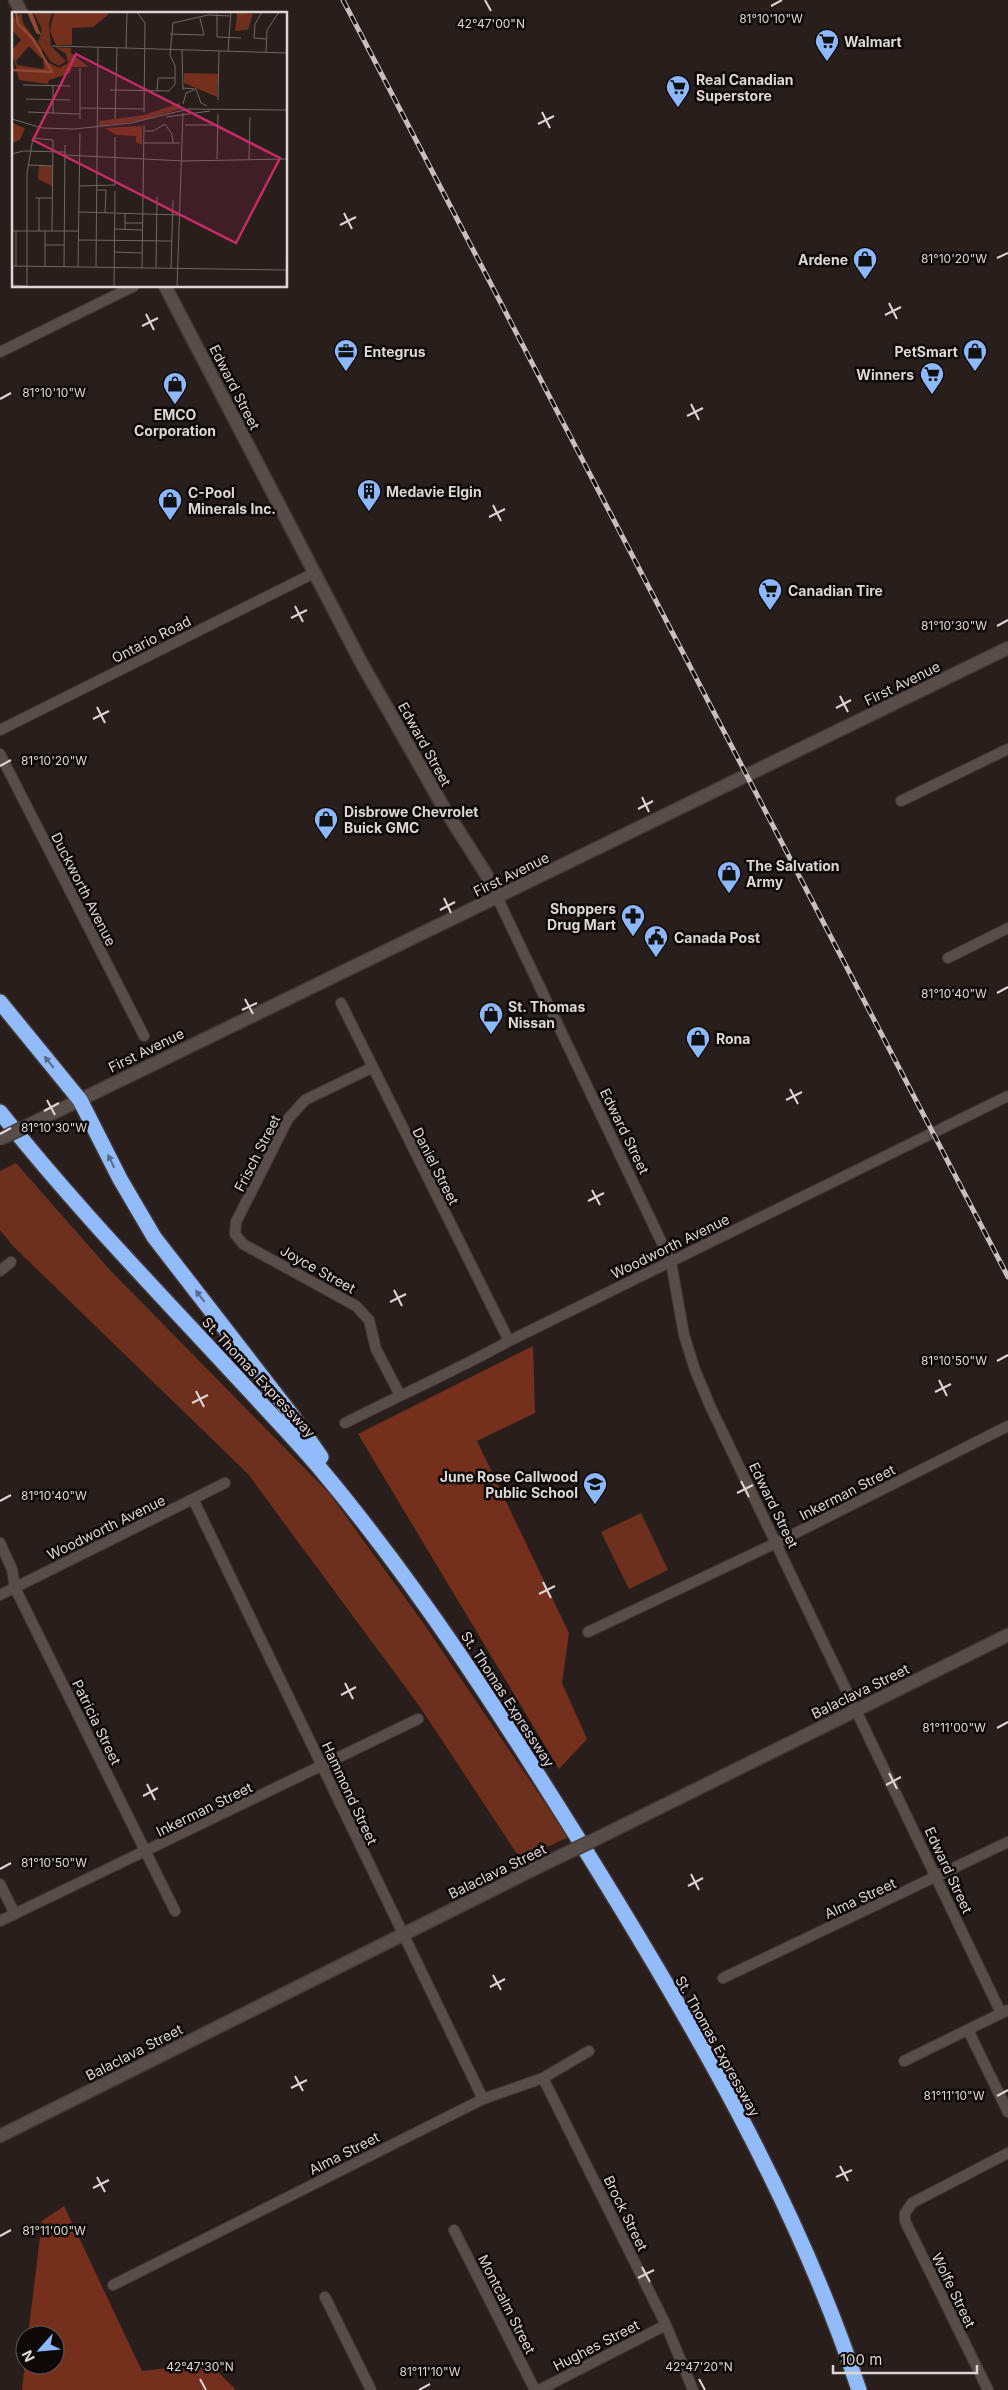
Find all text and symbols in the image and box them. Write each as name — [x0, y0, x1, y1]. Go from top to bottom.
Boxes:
text: 81°10'10"W — [739, 11, 803, 26]
inset map — [12, 12, 288, 288]
text: 42°47'00"N — [457, 16, 525, 31]
supermarket icon: Walmart — [814, 28, 840, 62]
place label: Walmart — [844, 33, 902, 50]
place label: Real Canadian Superstore — [696, 71, 794, 104]
supermarket icon: Real Canadian Superstore — [665, 74, 691, 108]
shop icon: Ardene — [852, 246, 878, 280]
place label: Ardene — [798, 251, 848, 268]
text: 81°10'20"W — [921, 251, 987, 266]
office icon: Entegrus — [333, 338, 359, 372]
shop icon: PetSmart — [962, 338, 988, 372]
street label: Edward Street — [206, 342, 264, 433]
place label: Entegrus — [364, 343, 426, 360]
place label: PetSmart — [894, 343, 958, 360]
supermarket icon: Winners — [919, 361, 945, 395]
place label: Winners — [856, 366, 914, 383]
shop icon: EMCO Corporation — [162, 371, 188, 405]
text: 81°10'10"W — [22, 385, 86, 400]
place label: EMCO Corporation — [134, 406, 216, 439]
building icon: Medavie Elgin — [356, 478, 382, 512]
place label: Medavie Elgin — [386, 483, 482, 500]
place label: C-Pool Minerals Inc. — [188, 484, 276, 517]
shop icon: C-Pool Minerals Inc. — [157, 487, 183, 521]
supermarket icon: Canadian Tire — [757, 577, 783, 611]
place label: Canadian Tire — [788, 582, 883, 599]
street label: Ontario Road — [109, 612, 193, 666]
text: 81°10'30"W — [921, 618, 987, 633]
street label: First Avenue — [861, 657, 943, 709]
street label: Edward Street — [395, 699, 455, 789]
text: 81°10'20"W — [21, 753, 87, 768]
place label: Disbrowe Chevrolet Buick GMC — [344, 803, 478, 836]
shop icon: Disbrowe Chevrolet Buick GMC — [313, 806, 339, 840]
street label: Duckworth Avenue — [48, 829, 120, 949]
street label: First Avenue — [470, 848, 552, 900]
place label: The Salvation Army — [746, 857, 840, 890]
shop icon: The Salvation Army — [716, 860, 742, 894]
place label: Shoppers Drug Mart — [547, 900, 616, 933]
pharmacy icon: Shoppers Drug Mart — [620, 903, 646, 937]
public building icon: Canada Post — [643, 924, 669, 958]
place label: Canada Post — [674, 929, 760, 946]
text: 81°10'40"W — [921, 986, 987, 1001]
place label: St. Thomas Nissan — [508, 998, 585, 1031]
shop icon: St. Thomas Nissan — [478, 1001, 504, 1035]
street label: First Avenue — [105, 1024, 187, 1076]
shop icon: Rona — [685, 1025, 711, 1059]
place label: Rona — [716, 1030, 750, 1047]
one-way arrow — [44, 1056, 55, 1068]
street label: Edward Street — [597, 1085, 653, 1177]
street label: Frisch Street — [230, 1111, 284, 1194]
text: 81°10'30"W — [21, 1120, 87, 1135]
street label: Daniel Street — [409, 1124, 463, 1208]
one-way arrow — [107, 1154, 115, 1168]
street label: Woodworth Avenue — [608, 1210, 732, 1282]
street label: Joyce Street — [277, 1241, 359, 1297]
one-way arrow — [195, 1289, 205, 1303]
street label: St. Thomas Expressway — [199, 1313, 319, 1441]
text: 81°10'50"W — [921, 1353, 987, 1368]
street label: Edward Street — [746, 1459, 802, 1551]
street label: Inkerman Street — [796, 1460, 898, 1523]
place label: June Rose Callwood Public School — [440, 1468, 578, 1501]
school or university icon: June Rose Callwood Public School — [582, 1471, 608, 1505]
text: 81°10'40"W — [21, 1488, 87, 1503]
street label: Woodworth Avenue — [44, 1491, 168, 1563]
street label: St. Thomas Expressway — [458, 1628, 558, 1770]
street label: Balaclava Street — [808, 1660, 912, 1722]
street label: Patricia Street — [69, 1676, 125, 1768]
text: 81°11'00"W — [922, 1720, 986, 1735]
street label: Hammond Street — [319, 1739, 381, 1847]
street label: Inkerman Street — [153, 1778, 255, 1840]
street label: Edward Street — [922, 1824, 977, 1916]
street label: Balaclava Street — [445, 1840, 549, 1902]
text: 81°10'50"W — [21, 1855, 87, 1870]
street label: Alma Street — [822, 1874, 899, 1922]
street label: St. Thomas Expressway — [672, 1973, 764, 2119]
street label: Balaclava Street — [83, 2020, 186, 2084]
text: 81°11'10"W — [924, 2088, 985, 2103]
street label: Alma Street — [306, 2128, 382, 2178]
street label: Brock Street — [600, 2173, 652, 2254]
text: 81°11'00"W — [22, 2223, 86, 2238]
street label: Wolfe Street — [929, 2250, 980, 2331]
street label: Montcalm Street — [475, 2252, 539, 2357]
street label: Hughes Street — [550, 2316, 642, 2374]
north arrow — [15, 2325, 65, 2375]
scale bar — [833, 2342, 977, 2374]
text: N — [18, 2348, 38, 2365]
text: 100 m — [840, 2350, 882, 2369]
text: 42°47'30"N — [166, 2359, 234, 2374]
text: 42°47'20"N — [665, 2359, 733, 2374]
text: 81°11'10"W — [400, 2364, 461, 2379]

